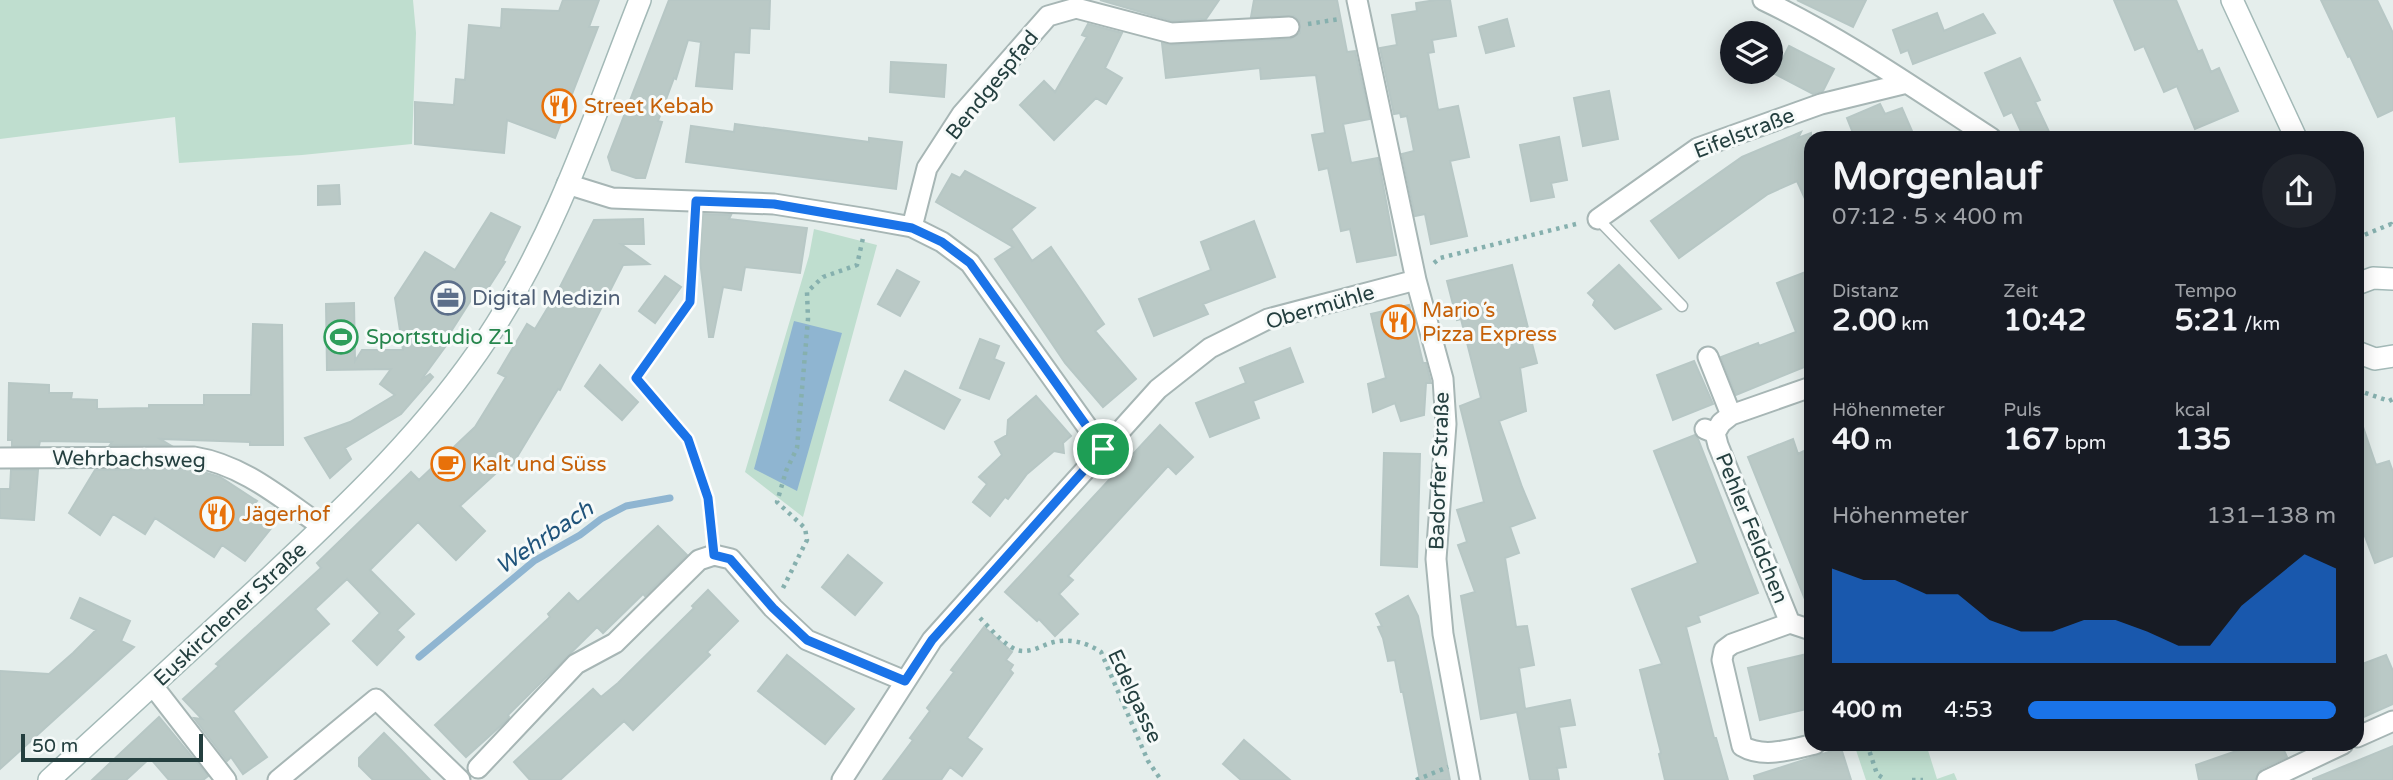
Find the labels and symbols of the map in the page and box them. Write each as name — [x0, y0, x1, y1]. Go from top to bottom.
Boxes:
street label: Bendgespfad — [941, 26, 1044, 145]
restaurant icon: Street Kebab — [540, 87, 578, 125]
place label: Street Kebab — [584, 94, 714, 119]
street label: Eifelstraße — [1690, 103, 1798, 164]
office icon: Digital Medizin — [429, 279, 467, 317]
street label: Obermühle — [1263, 280, 1377, 335]
place label: Digital Medizin — [472, 286, 621, 311]
place label: Mario´s Pizza Express — [1422, 298, 1557, 347]
restaurant icon: Mario´s Pizza Express — [1379, 303, 1417, 341]
sports icon: Sportstudio Z1 — [322, 318, 360, 356]
place label: Sportstudio Z1 — [366, 325, 515, 350]
street label: Badorfer Straße — [1424, 391, 1455, 551]
pin — [1073, 419, 1133, 479]
cafe icon: Kalt und Süss — [429, 445, 467, 483]
street label: Wehrbachsweg — [52, 446, 206, 473]
street label: Pehler Feldchen — [1710, 449, 1793, 607]
place label: Kalt und Süss — [472, 452, 607, 477]
water label: Wehrbach — [490, 494, 600, 581]
restaurant icon: Jägerhof — [198, 495, 236, 533]
place label: Jägerhof — [242, 502, 330, 527]
street label: Euskirchener Straße — [149, 537, 312, 692]
street label: Edelgasse — [1102, 645, 1167, 747]
scale bar — [21, 731, 203, 763]

